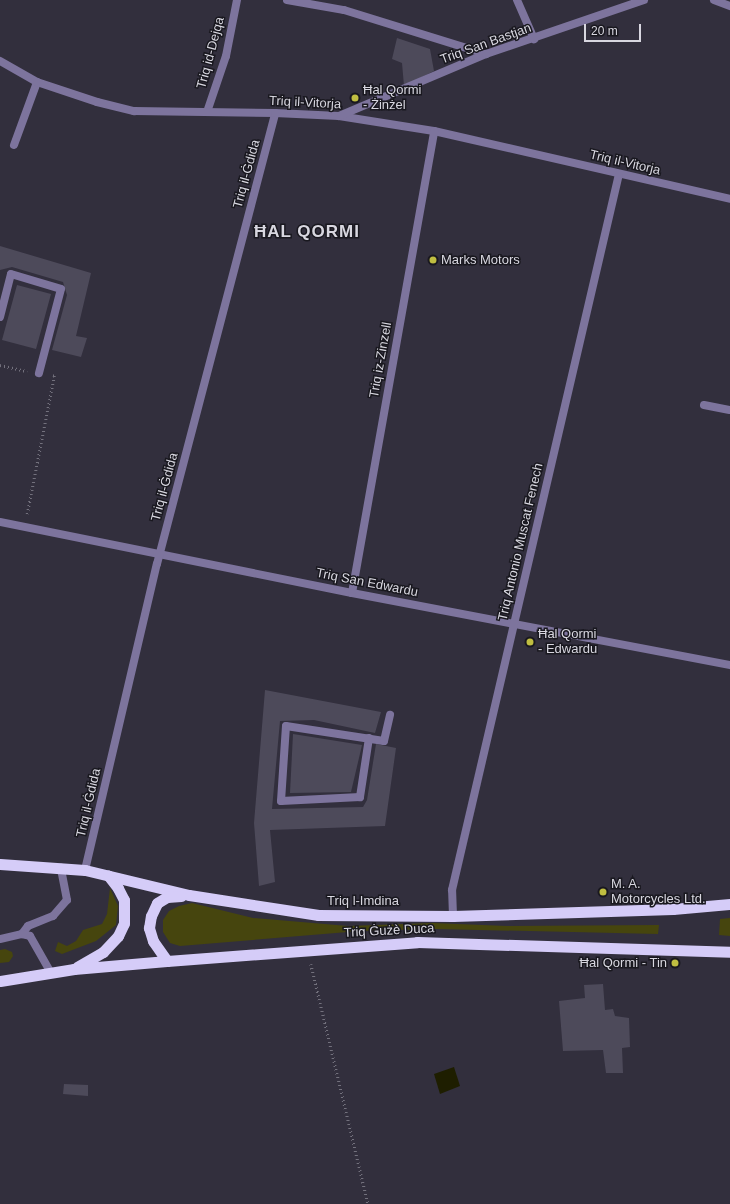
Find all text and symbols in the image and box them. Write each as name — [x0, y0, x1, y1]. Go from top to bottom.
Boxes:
street label: Triq id-Dejqa — [194, 15, 228, 91]
scale bar — [586, 16, 643, 42]
street label: Triq San Bastjan — [438, 20, 534, 68]
text: 20 m — [591, 24, 618, 38]
place label: Ħal Qormi - Żinżel — [363, 83, 422, 114]
street label: Triq il-Vitorja — [269, 93, 341, 113]
marker: Ħal Qormi - Żinżel — [350, 93, 360, 103]
street label: Triq il-Ġdida — [230, 138, 264, 210]
street label: Triq il-Vitorja — [588, 147, 662, 179]
district label: ĦAL QORMI — [254, 222, 360, 242]
place label: Marks Motors — [441, 252, 520, 268]
marker: Marks Motors — [428, 255, 438, 265]
street label: Triq iz-Zinzell — [367, 321, 395, 399]
street label: Triq il-Ġdida — [148, 451, 182, 523]
street label: Triq Antonio Muscat Fenech — [495, 461, 547, 623]
street label: Triq San Edwardu — [315, 565, 419, 601]
place label: Ħal Qormi - Edwardu — [538, 627, 597, 658]
marker: Ħal Qormi - Edwardu — [525, 637, 535, 647]
street label: Triq il-Ġdida — [73, 767, 105, 839]
place label: M. A. Motorcycles Ltd. — [611, 877, 706, 908]
marker: M. A. Motorcycles Ltd. — [598, 887, 608, 897]
street label: Triq l-Imdina — [327, 893, 399, 909]
street label: Triq Ġużè Duca — [343, 921, 435, 941]
place label: Ħal Qormi - Tin — [579, 955, 667, 971]
marker: Ħal Qormi - Tin — [670, 958, 680, 968]

